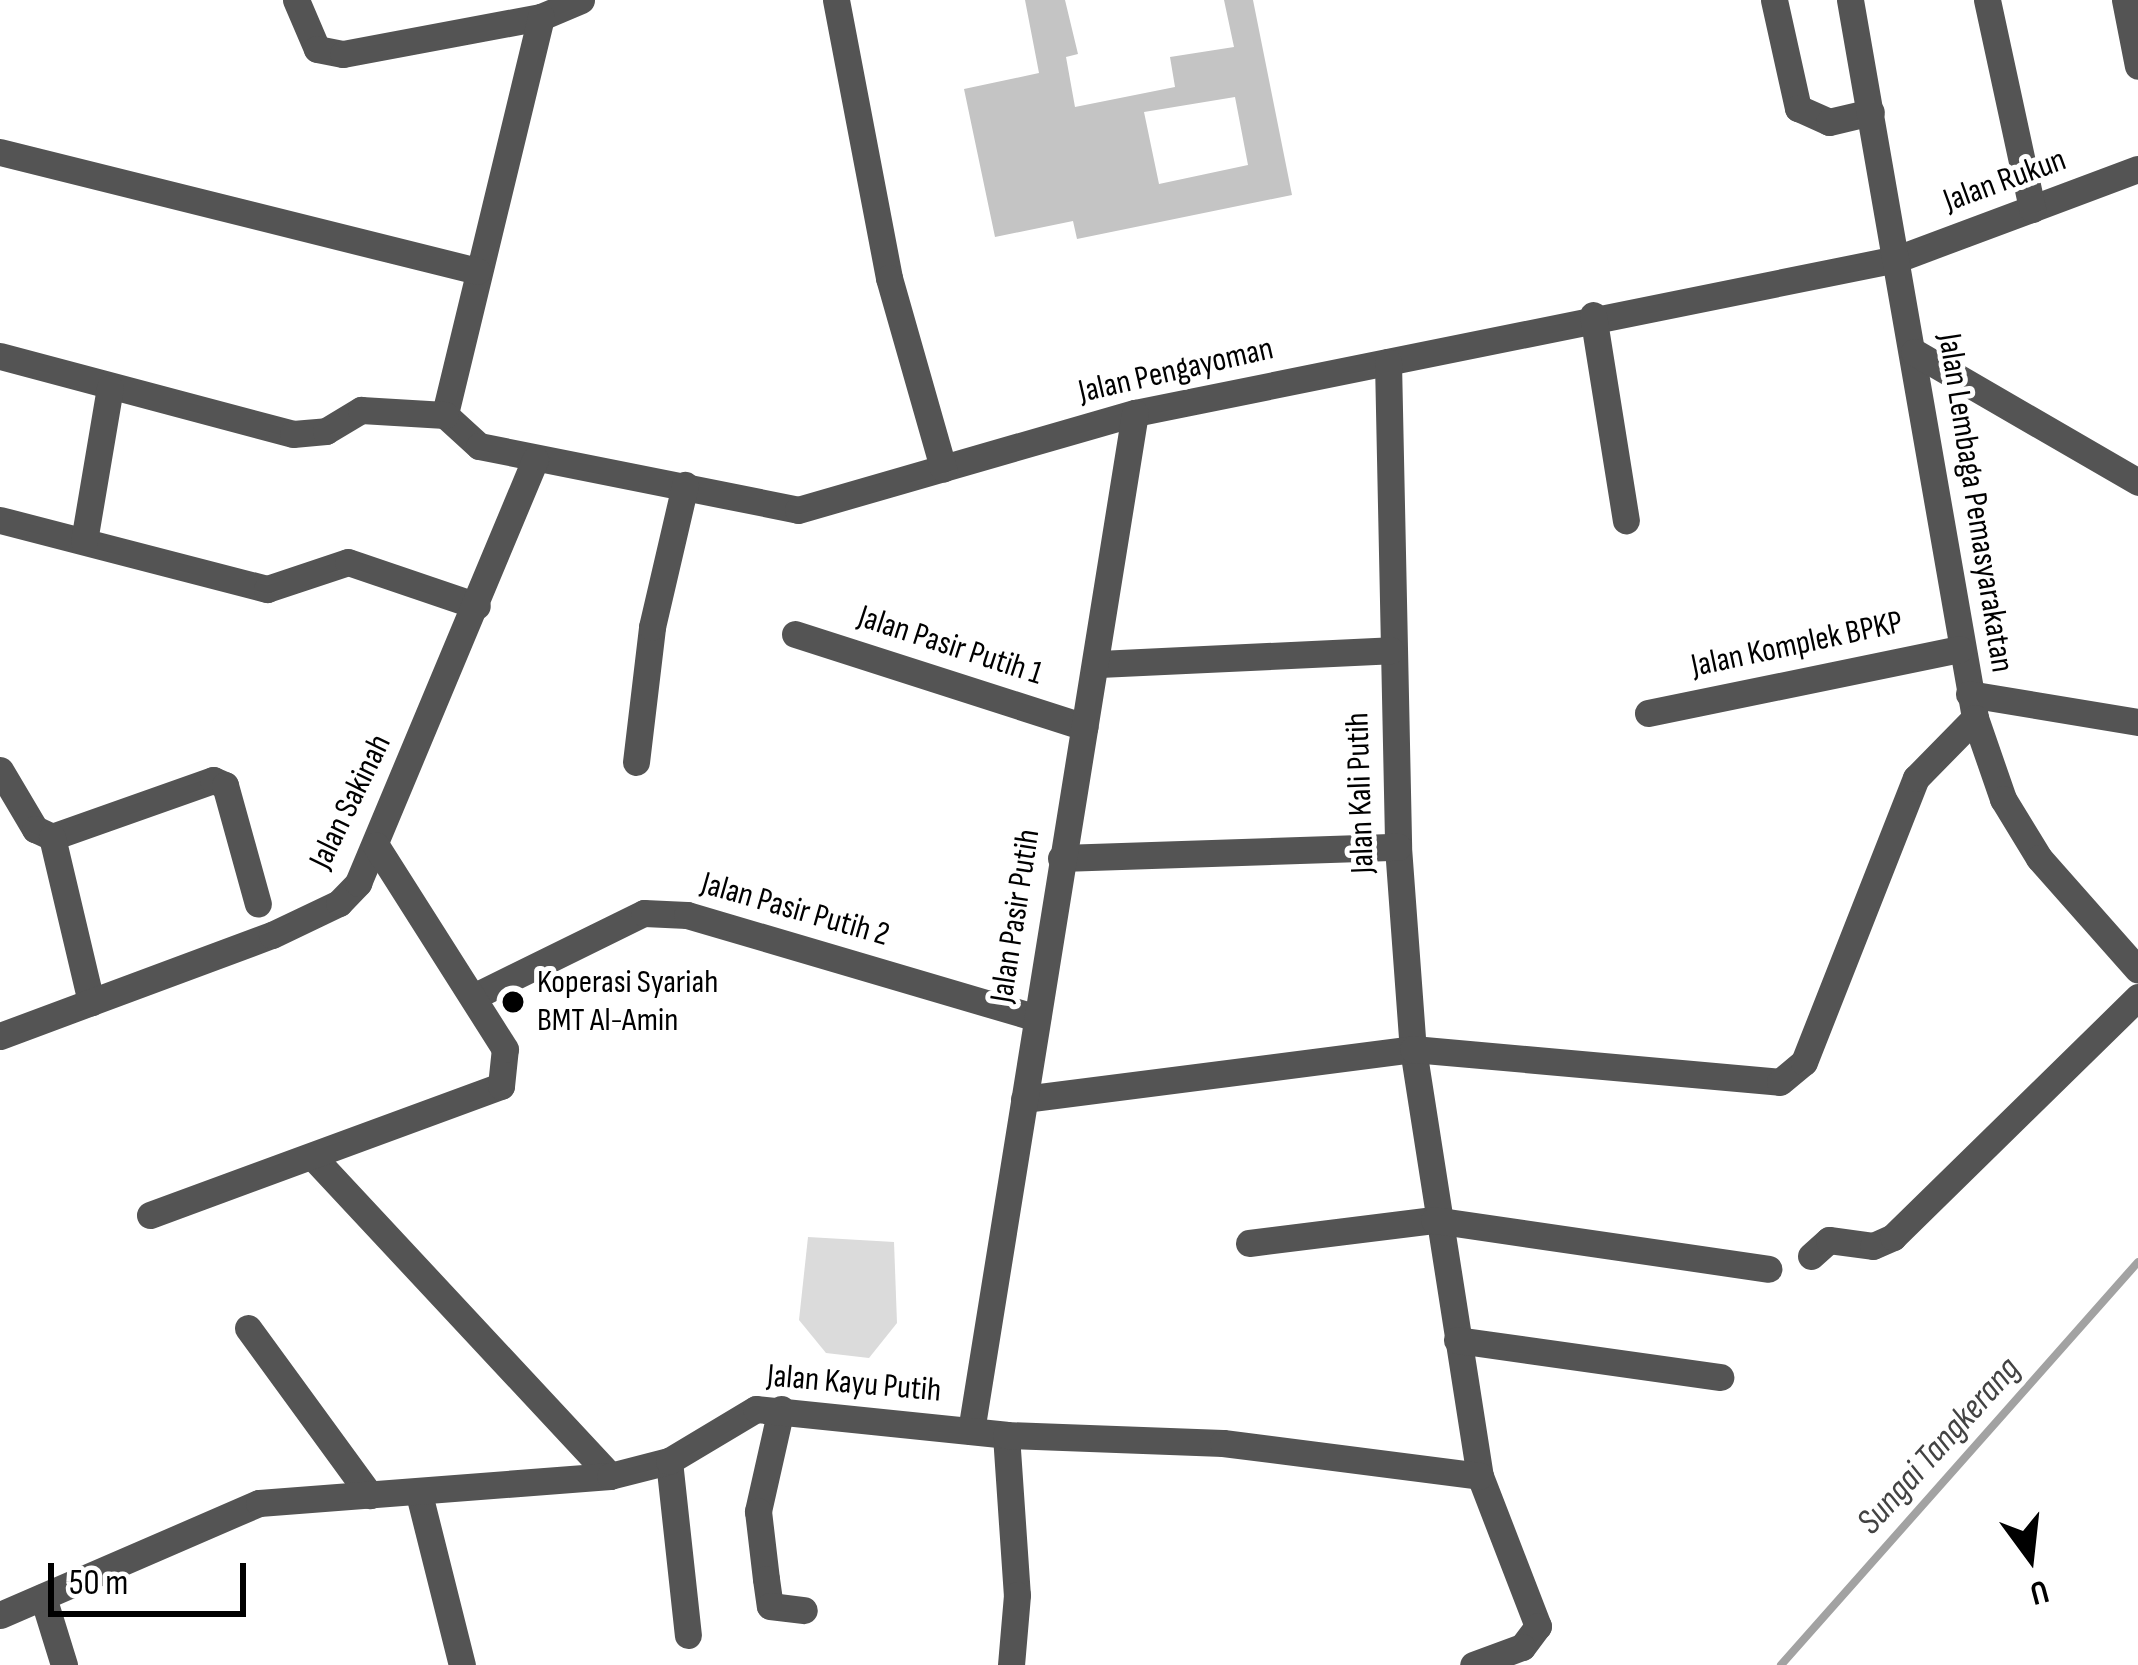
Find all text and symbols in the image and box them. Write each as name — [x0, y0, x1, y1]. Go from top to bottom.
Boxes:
street label: Jalan Rukun — [1938, 141, 2072, 221]
street label: Jalan Pengayoman — [1075, 329, 1277, 413]
street label: Jalan Lembaga Pemasyarakatan — [1929, 331, 2021, 675]
street label: Jalan Pasir Putih 1 — [853, 598, 1047, 694]
street label: Jalan Komplek BPKP — [1688, 603, 1906, 687]
street label: Jalan Kali Putih — [1338, 712, 1384, 874]
street label: Jalan Sakinah — [302, 729, 400, 875]
street label: Jalan Pasir Putih — [983, 827, 1049, 1005]
street label: Jalan Pasir Putih 2 — [697, 864, 893, 956]
place label: Koperasi Syariah BMT Al-Amin — [537, 963, 718, 1041]
marker: Koperasi Syariah BMT Al-Amin — [500, 989, 526, 1015]
water label: Sungai Tangkerang — [1848, 1349, 2030, 1543]
street label: Jalan Kayu Putih — [765, 1357, 943, 1411]
north arrow — [1970, 1497, 2090, 1617]
scale bar — [54, 1539, 252, 1613]
text: 50 m — [69, 1562, 128, 1605]
text: U — [2026, 1570, 2053, 1613]

